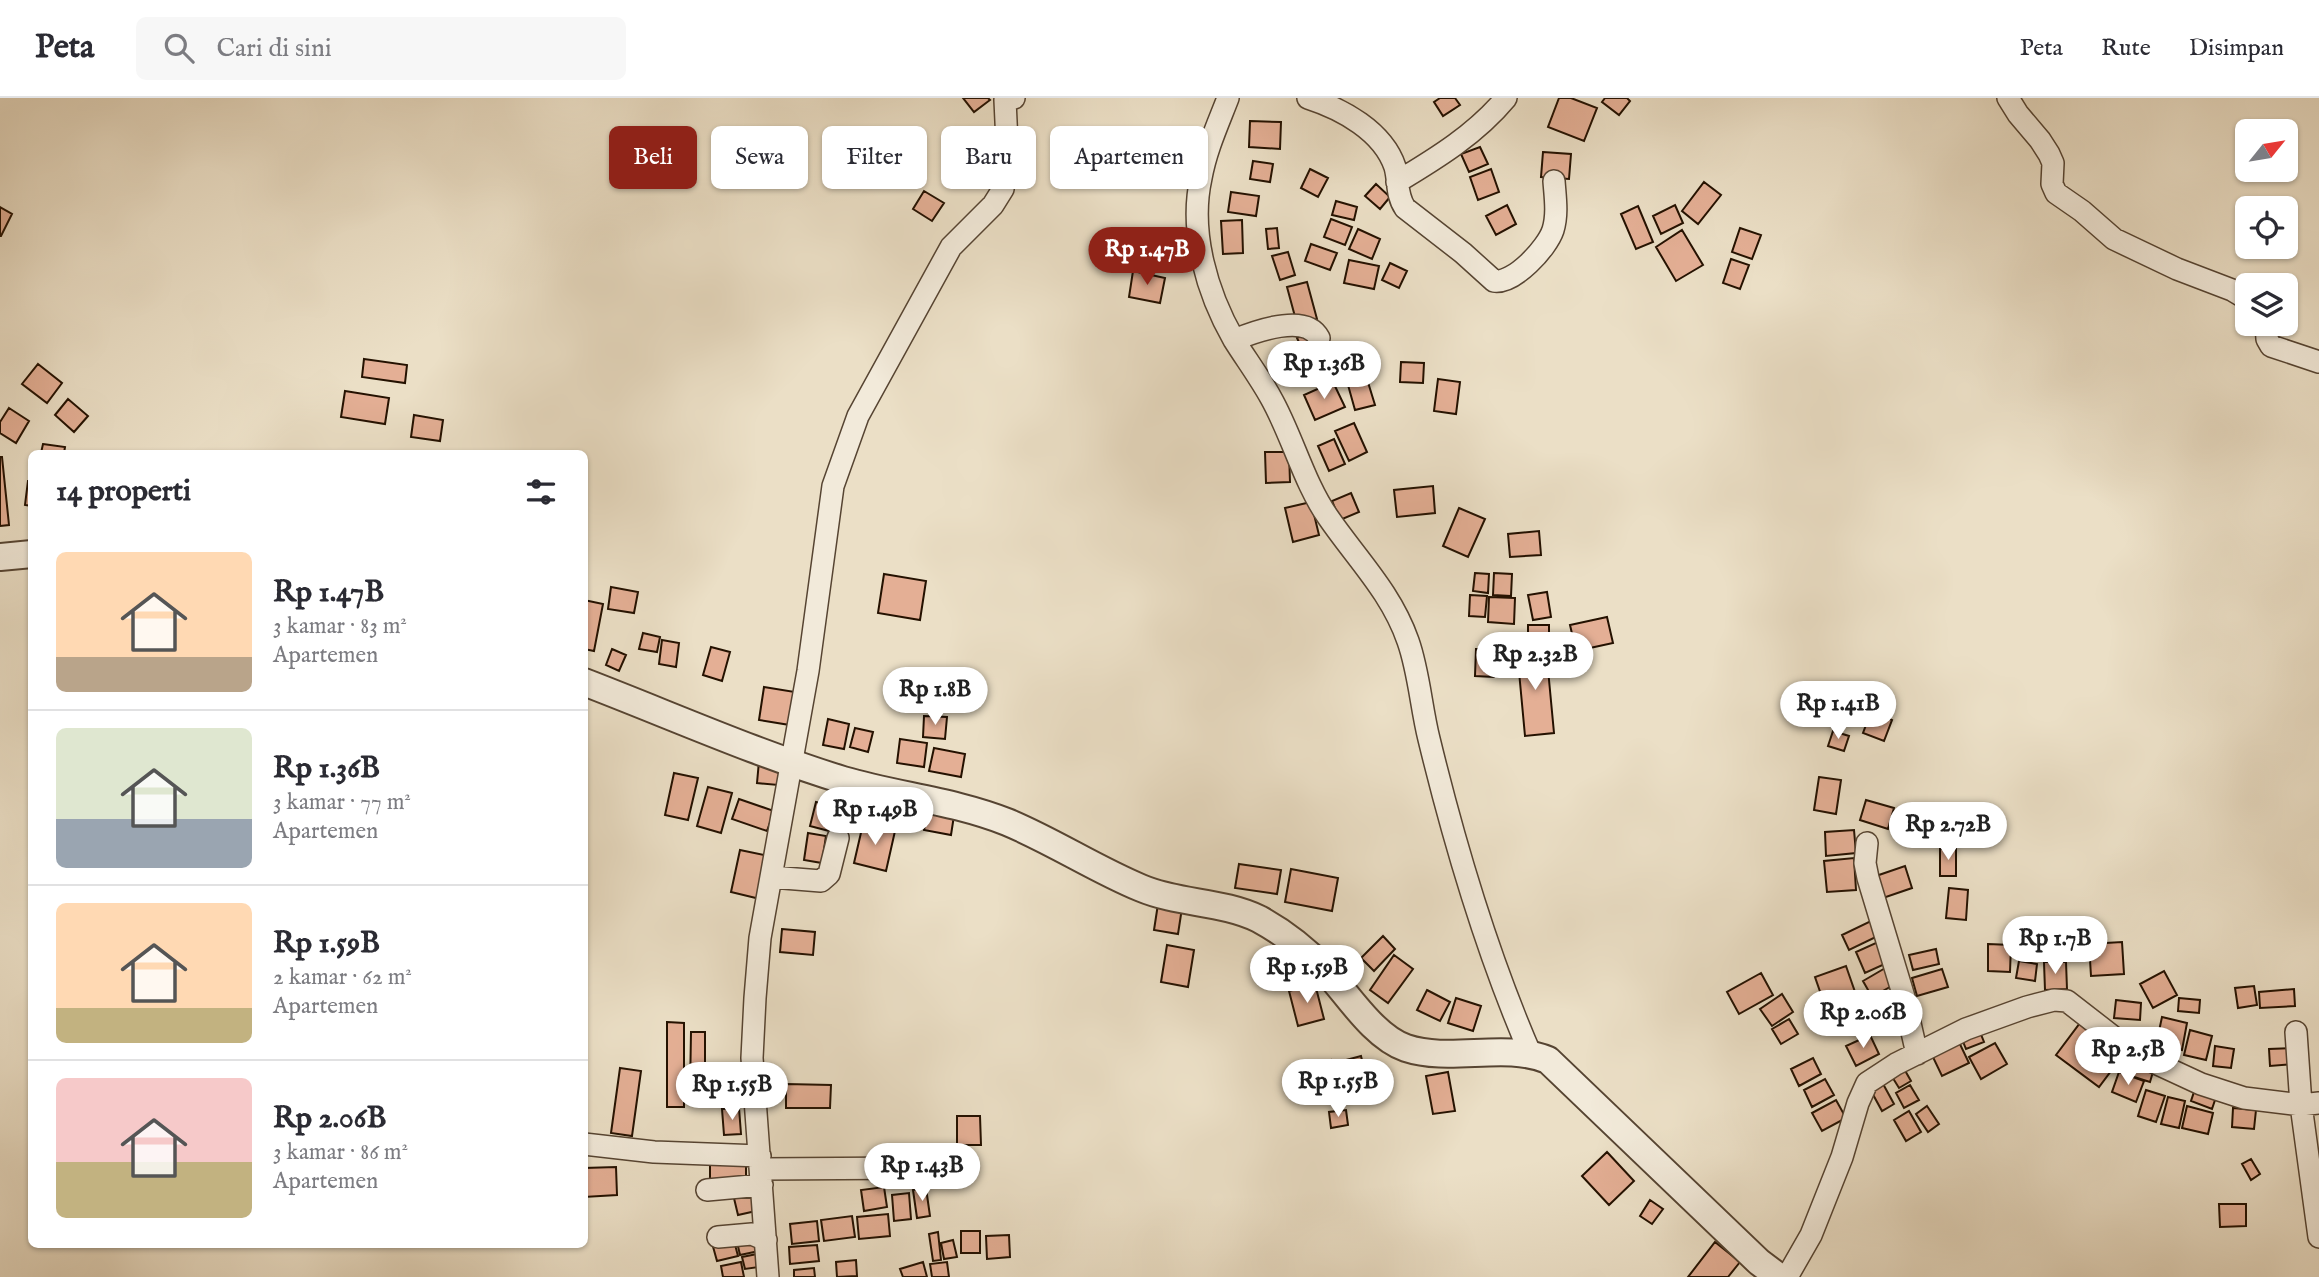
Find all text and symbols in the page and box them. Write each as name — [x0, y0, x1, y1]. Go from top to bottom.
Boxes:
search box — [136, 17, 626, 80]
text: Peta — [35, 27, 94, 69]
icon: search — [160, 29, 198, 67]
text: Cari di sini — [216, 32, 332, 65]
text: Peta — [2020, 33, 2063, 64]
text: Rute — [2101, 33, 2151, 64]
text: Disimpan — [2189, 33, 2284, 64]
north arrow — [2235, 119, 2298, 182]
map controls — [2235, 119, 2298, 336]
chip: Beli — [609, 126, 697, 189]
chip: Sewa — [711, 126, 808, 189]
chip: Filter — [822, 126, 927, 189]
chip: Baru — [941, 126, 1036, 189]
chip: Apartemen — [1050, 126, 1208, 189]
button: locate — [2235, 196, 2298, 259]
pin: Rp 1.47B — [1075, 228, 1219, 287]
text: Rp 1.47B — [1104, 235, 1190, 264]
button: layers — [2235, 273, 2298, 336]
pin: Rp 1.36B — [1252, 342, 1396, 401]
text: Rp 1.36B — [1283, 349, 1365, 378]
text: 14 properti — [56, 473, 191, 511]
icon: filters — [522, 473, 560, 511]
text: Rp 1.47B — [273, 574, 384, 612]
icon: home — [112, 580, 196, 664]
text: 3 kamar · 83 m² — [273, 612, 407, 641]
pin: Rp 2.32B — [1463, 632, 1607, 692]
text: Rp 2.32B — [1492, 640, 1578, 669]
text: Apartemen — [273, 641, 378, 670]
pin: Rp 1.8B — [870, 668, 1000, 727]
text: Rp 1.8B — [899, 675, 971, 704]
pin: Rp 1.41B — [1766, 682, 1910, 741]
text: Rp 1.41B — [1796, 689, 1880, 718]
text: Rp 1.36B — [273, 750, 380, 788]
icon: home — [112, 756, 196, 840]
text: 3 kamar · 77 m² — [273, 788, 411, 817]
pin: Rp 1.49B — [803, 788, 947, 847]
text: Rp 1.49B — [832, 795, 918, 824]
pin: Rp 2.72B — [1876, 802, 2020, 862]
text: Rp 2.72B — [1905, 810, 1991, 839]
text: Apartemen — [273, 817, 378, 846]
pin: Rp 1.7B — [1990, 916, 2120, 976]
text: Rp 1.7B — [2018, 924, 2092, 953]
text: Rp 1.59B — [273, 925, 380, 963]
icon: home — [112, 931, 196, 1015]
pin: Rp 1.59B — [1235, 946, 1379, 1005]
text: Rp 1.59B — [1266, 953, 1348, 982]
text: 2 kamar · 62 m² — [273, 963, 412, 992]
pin: Rp 2.06B — [1791, 990, 1935, 1050]
text: Apartemen — [273, 992, 378, 1021]
text: Rp 2.06B — [1820, 998, 1906, 1027]
pin: Rp 2.5B — [2063, 1028, 2193, 1087]
text: Rp 2.5B — [2091, 1035, 2165, 1064]
pin: Rp 1.55B — [1266, 1060, 1410, 1119]
pin: Rp 1.55B — [660, 1062, 804, 1122]
text: Rp 1.55B — [1298, 1067, 1378, 1096]
text: Rp 1.55B — [692, 1070, 772, 1099]
text: Rp 2.06B — [273, 1100, 386, 1138]
icon: home — [112, 1106, 196, 1190]
text: 3 kamar · 86 m² — [273, 1138, 408, 1167]
pin: Rp 1.43B — [850, 1144, 994, 1203]
text: Rp 1.43B — [880, 1151, 964, 1180]
text: Apartemen — [273, 1167, 378, 1196]

